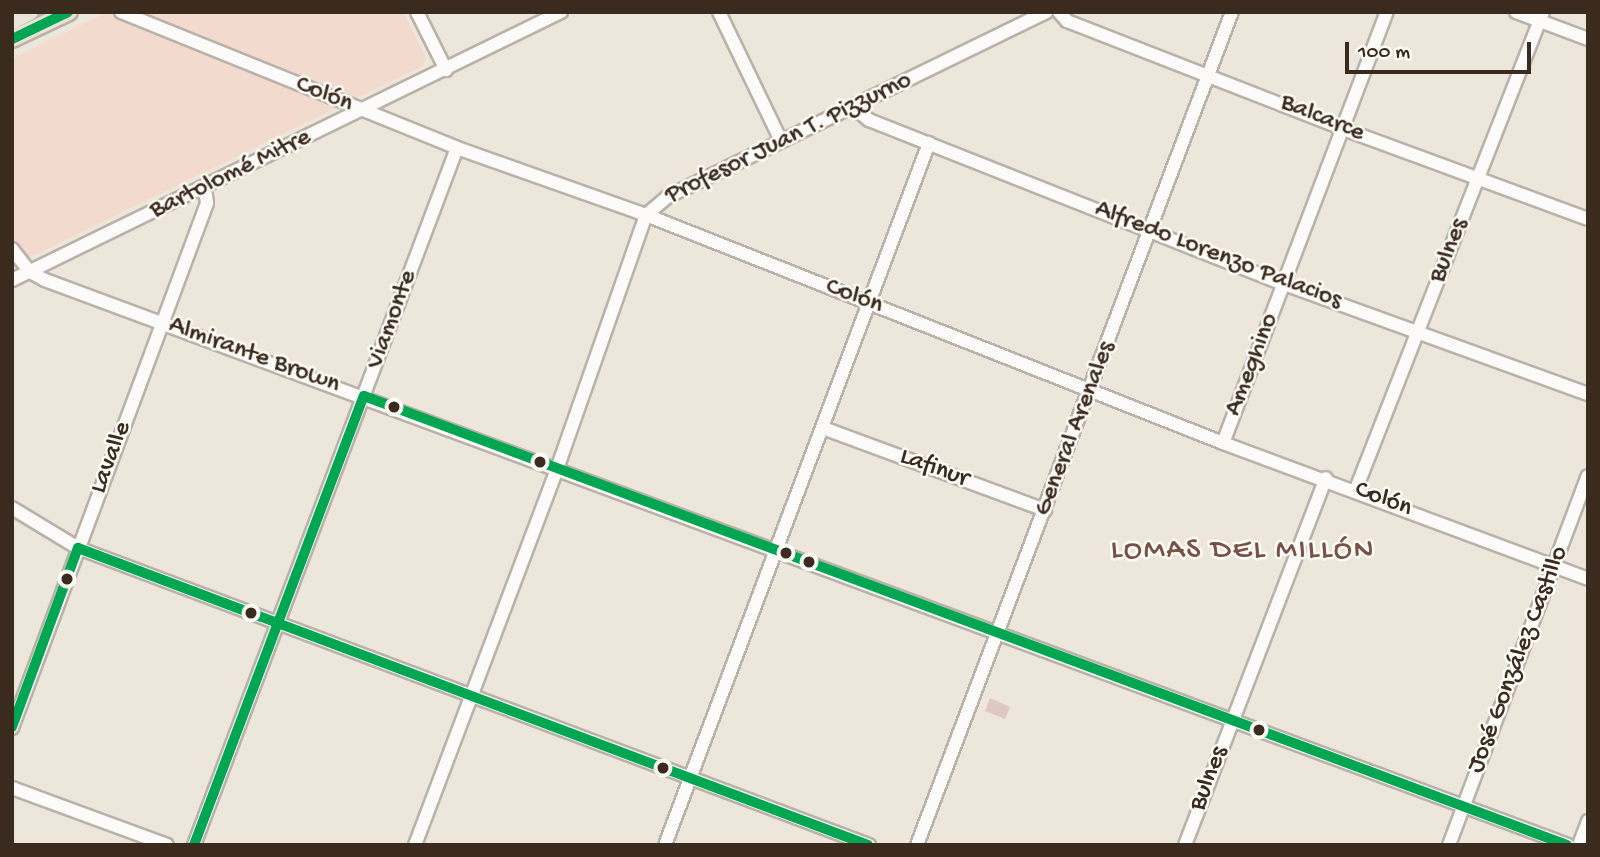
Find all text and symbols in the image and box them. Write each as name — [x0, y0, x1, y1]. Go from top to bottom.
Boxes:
scale bar — [1348, 28, 1534, 72]
text: 100 m — [1358, 41, 1410, 66]
street label: Profesor Juan T. Pizzurno — [661, 66, 917, 212]
street label: Colón — [291, 69, 357, 121]
street label: Balcarce — [1275, 88, 1369, 150]
street label: Bartolomé Mitre — [145, 123, 317, 227]
street label: Alfredo Lorenzo Palacios — [1090, 194, 1346, 318]
street label: Bulnes — [1424, 214, 1476, 288]
street label: Viamonte — [361, 266, 425, 374]
street label: Colón — [821, 272, 887, 322]
street label: Ameghino — [1219, 309, 1287, 421]
street label: Almirante Brown — [164, 311, 344, 401]
street label: General Arenales — [1028, 337, 1124, 521]
unlabelled marker — [387, 400, 401, 414]
street label: Lavalle — [84, 418, 140, 498]
street label: Lafinur — [895, 442, 973, 496]
unlabelled marker — [533, 455, 547, 469]
street label: Colón — [1350, 475, 1416, 525]
district label: LOMAS DEL MILLÓN — [1113, 534, 1373, 570]
street label: José González Castillo — [1461, 542, 1577, 778]
unlabelled marker — [779, 546, 793, 560]
unlabelled marker — [802, 555, 816, 569]
unlabelled marker — [60, 572, 74, 586]
unlabelled marker — [244, 606, 258, 620]
unlabelled marker — [1252, 723, 1266, 737]
street label: Bulnes — [1184, 742, 1236, 816]
unlabelled marker — [656, 761, 670, 775]

